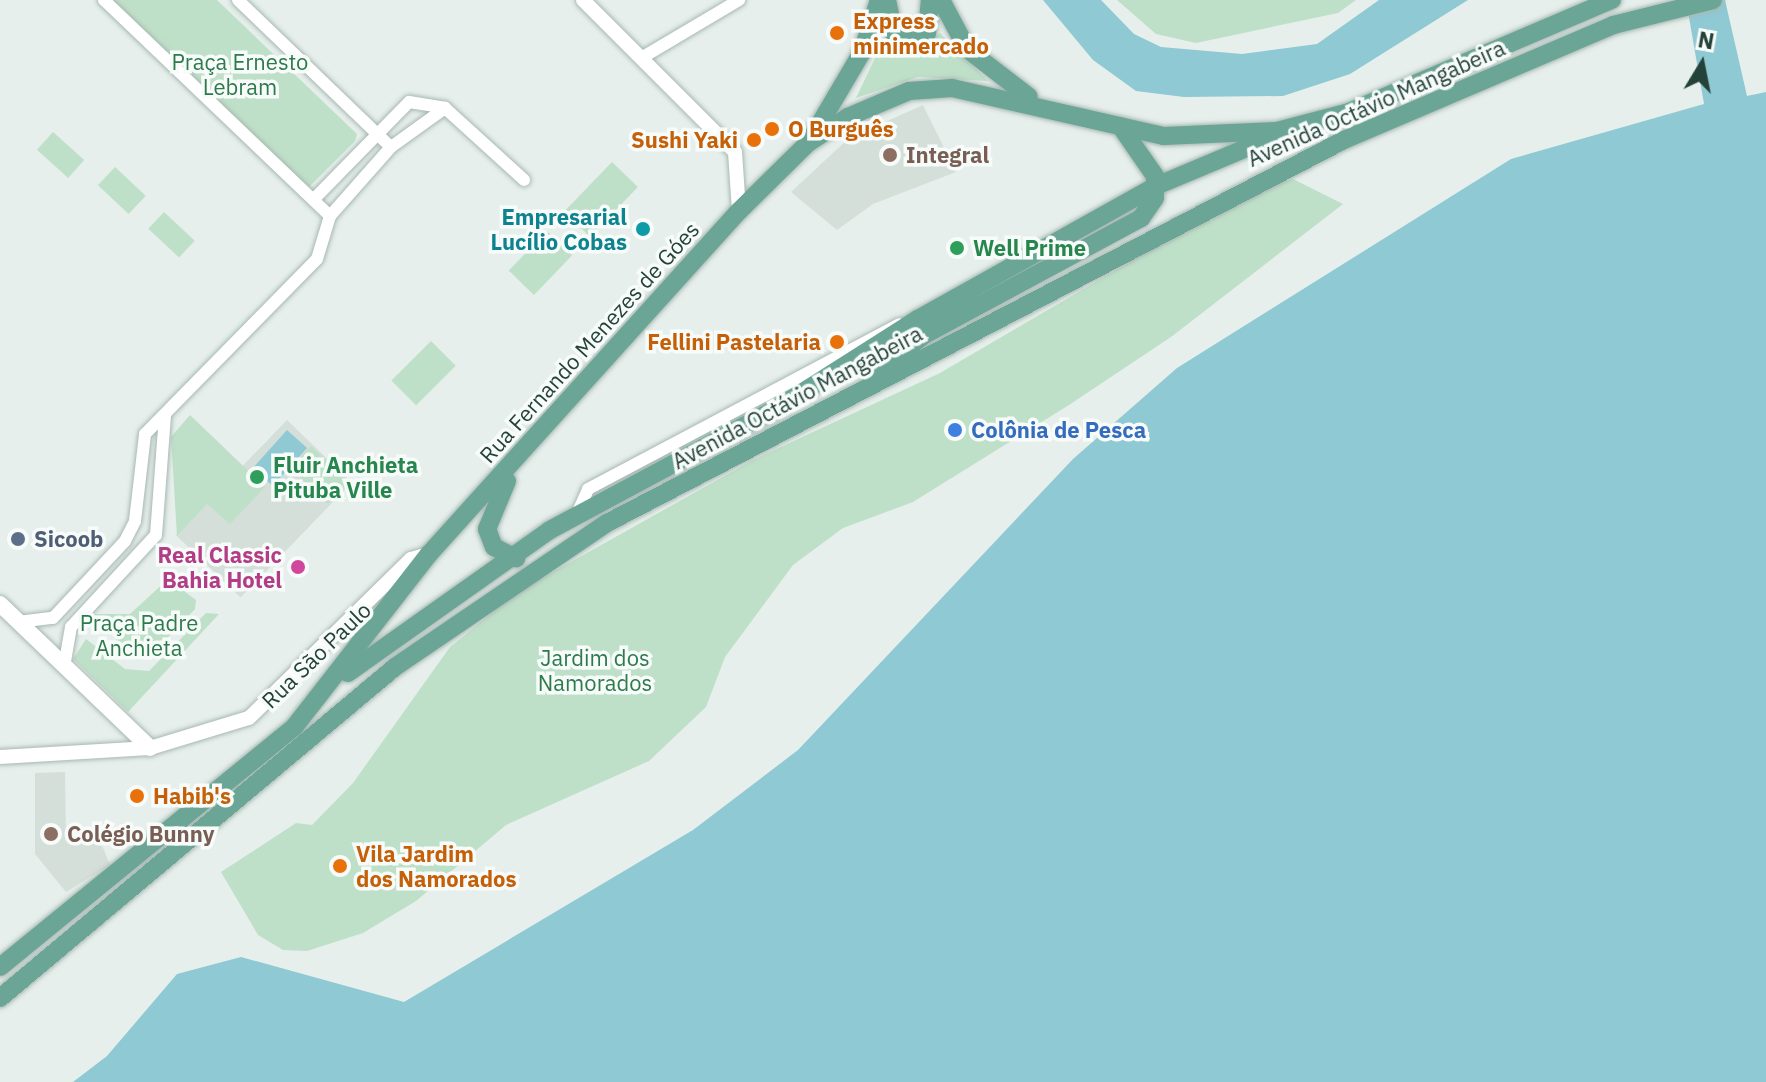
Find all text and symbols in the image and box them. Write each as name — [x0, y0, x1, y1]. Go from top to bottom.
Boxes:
place label: Express minimercado — [853, 7, 989, 58]
marker: Express minimercado — [828, 24, 846, 42]
north arrow — [1662, 24, 1742, 104]
text: N — [1696, 24, 1717, 56]
street label: Avenida Octávio Mangabeira — [1243, 34, 1509, 172]
park label: Praça Ernesto Lebram — [172, 48, 308, 100]
place label: O Burguês — [788, 116, 894, 142]
marker: O Burguês — [763, 120, 781, 138]
place label: Sushi Yaki — [631, 127, 738, 153]
marker: Sushi Yaki — [745, 131, 763, 149]
place label: Integral — [906, 142, 989, 168]
marker: Integral — [881, 146, 899, 164]
place label: Empresarial Lucílio Cobas — [490, 203, 627, 254]
street label: Rua Fernando Menezes de Góes — [474, 216, 704, 468]
marker: Empresarial Lucílio Cobas — [634, 220, 652, 238]
place label: Well Prime — [973, 235, 1086, 261]
marker: Well Prime — [948, 239, 966, 257]
street label: Avenida Octávio Mangabeira — [667, 320, 927, 474]
place label: Fellini Pastelaria — [647, 329, 821, 355]
marker: Fellini Pastelaria — [828, 333, 846, 351]
place label: Colônia de Pesca — [971, 417, 1146, 443]
marker: Colônia de Pesca — [946, 421, 964, 439]
place label: Fluir Anchieta Pituba Ville — [273, 451, 418, 502]
marker: Fluir Anchieta Pituba Ville — [248, 468, 266, 486]
place label: Sicoob — [34, 526, 103, 552]
marker: Sicoob — [9, 530, 27, 548]
place label: Real Classic Bahia Hotel — [158, 541, 282, 592]
marker: Real Classic Bahia Hotel — [289, 558, 307, 576]
street label: Rua São Paulo — [256, 596, 376, 714]
park label: Praça Padre Anchieta — [80, 609, 198, 660]
park label: Jardim dos Namorados — [538, 644, 652, 696]
place label: Habib's — [153, 783, 231, 809]
marker: Habib's — [128, 787, 146, 805]
place label: Colégio Bunny — [67, 821, 214, 847]
marker: Colégio Bunny — [42, 825, 60, 843]
place label: Vila Jardim dos Namorados — [356, 840, 517, 892]
marker: Vila Jardim dos Namorados — [331, 857, 349, 875]

